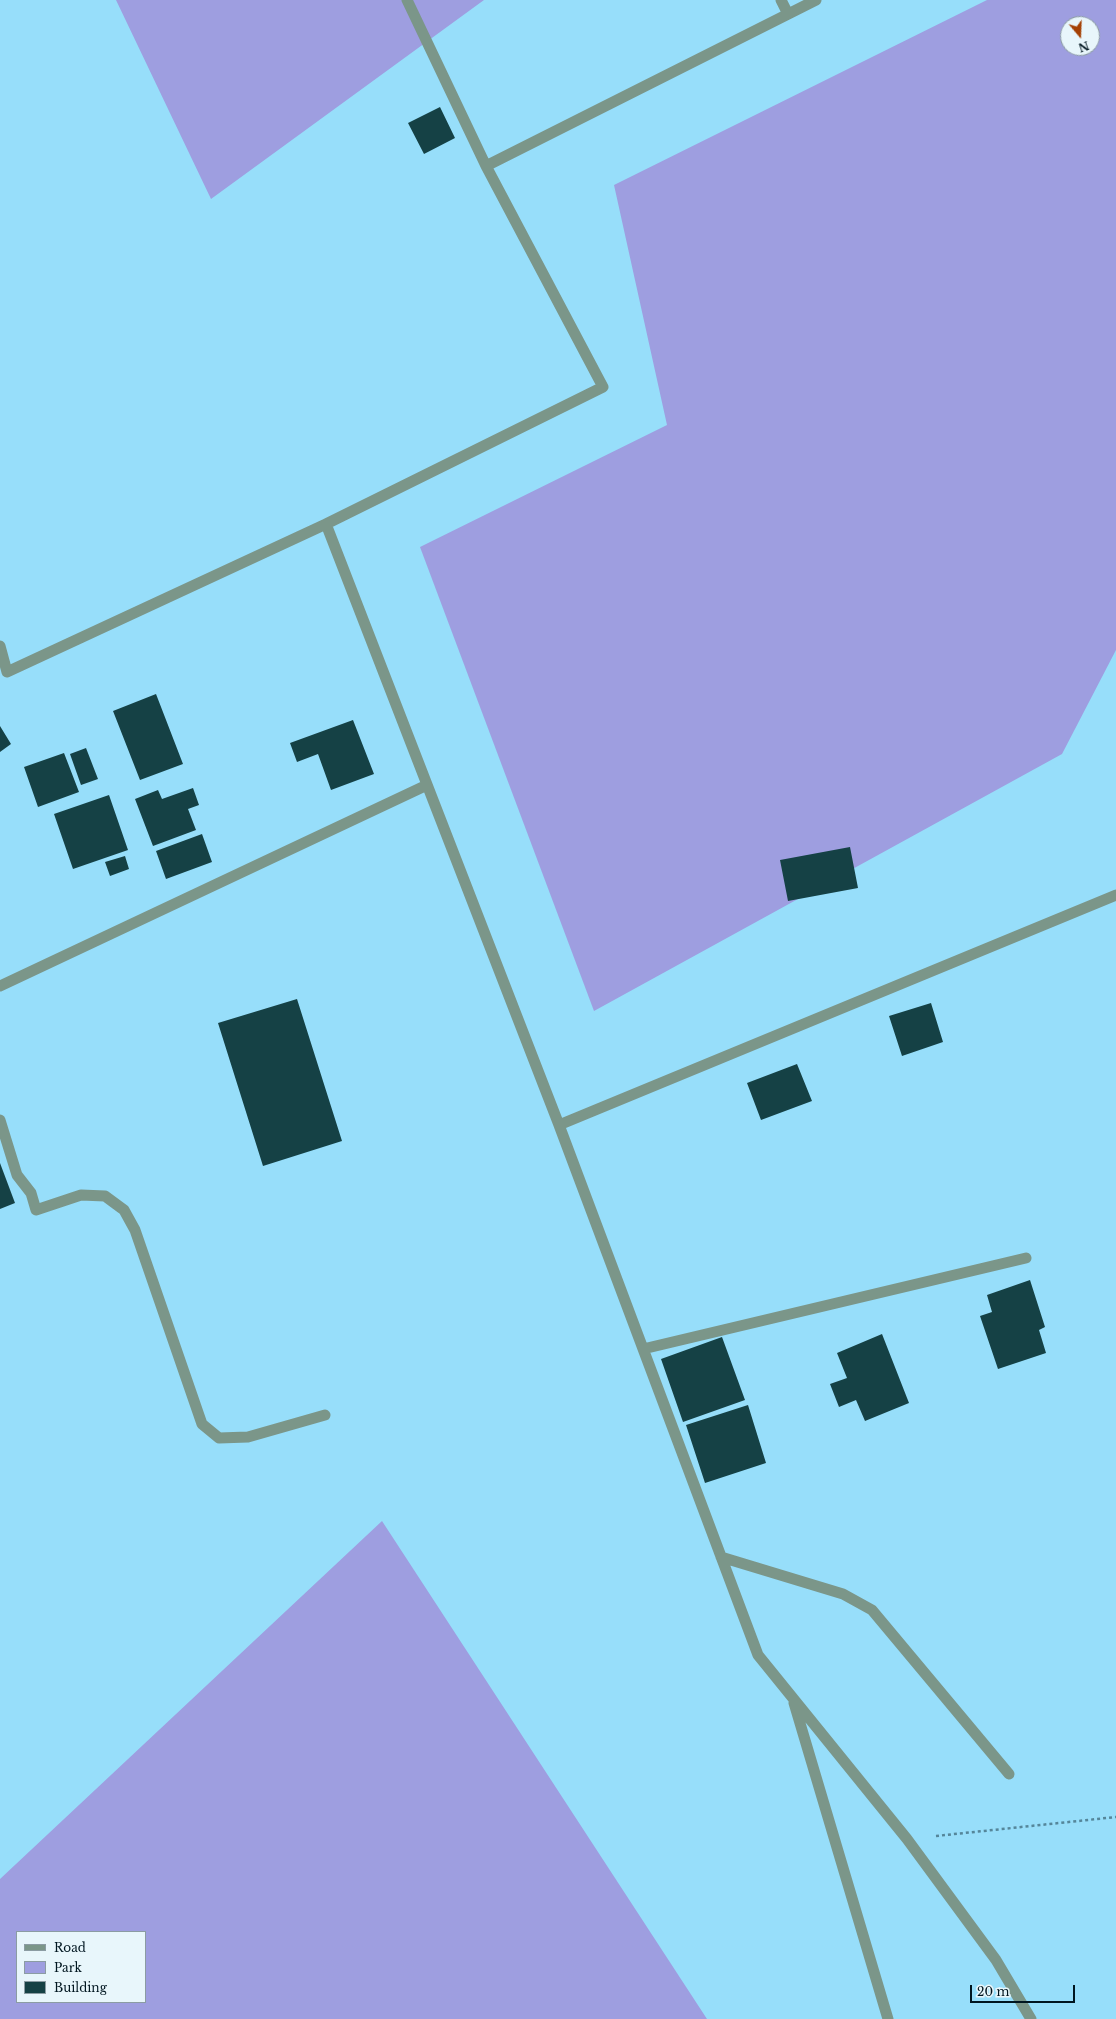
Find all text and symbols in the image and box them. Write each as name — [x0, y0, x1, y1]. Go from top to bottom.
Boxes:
north arrow — [1060, 16, 1100, 56]
text: N — [1076, 38, 1091, 55]
legend — [16, 1931, 146, 2003]
text: Road — [54, 1940, 86, 1955]
text: Park — [54, 1960, 82, 1975]
scale bar — [972, 1977, 1077, 2003]
text: Building — [54, 1980, 107, 1995]
text: 20 m — [977, 1984, 1009, 1999]

